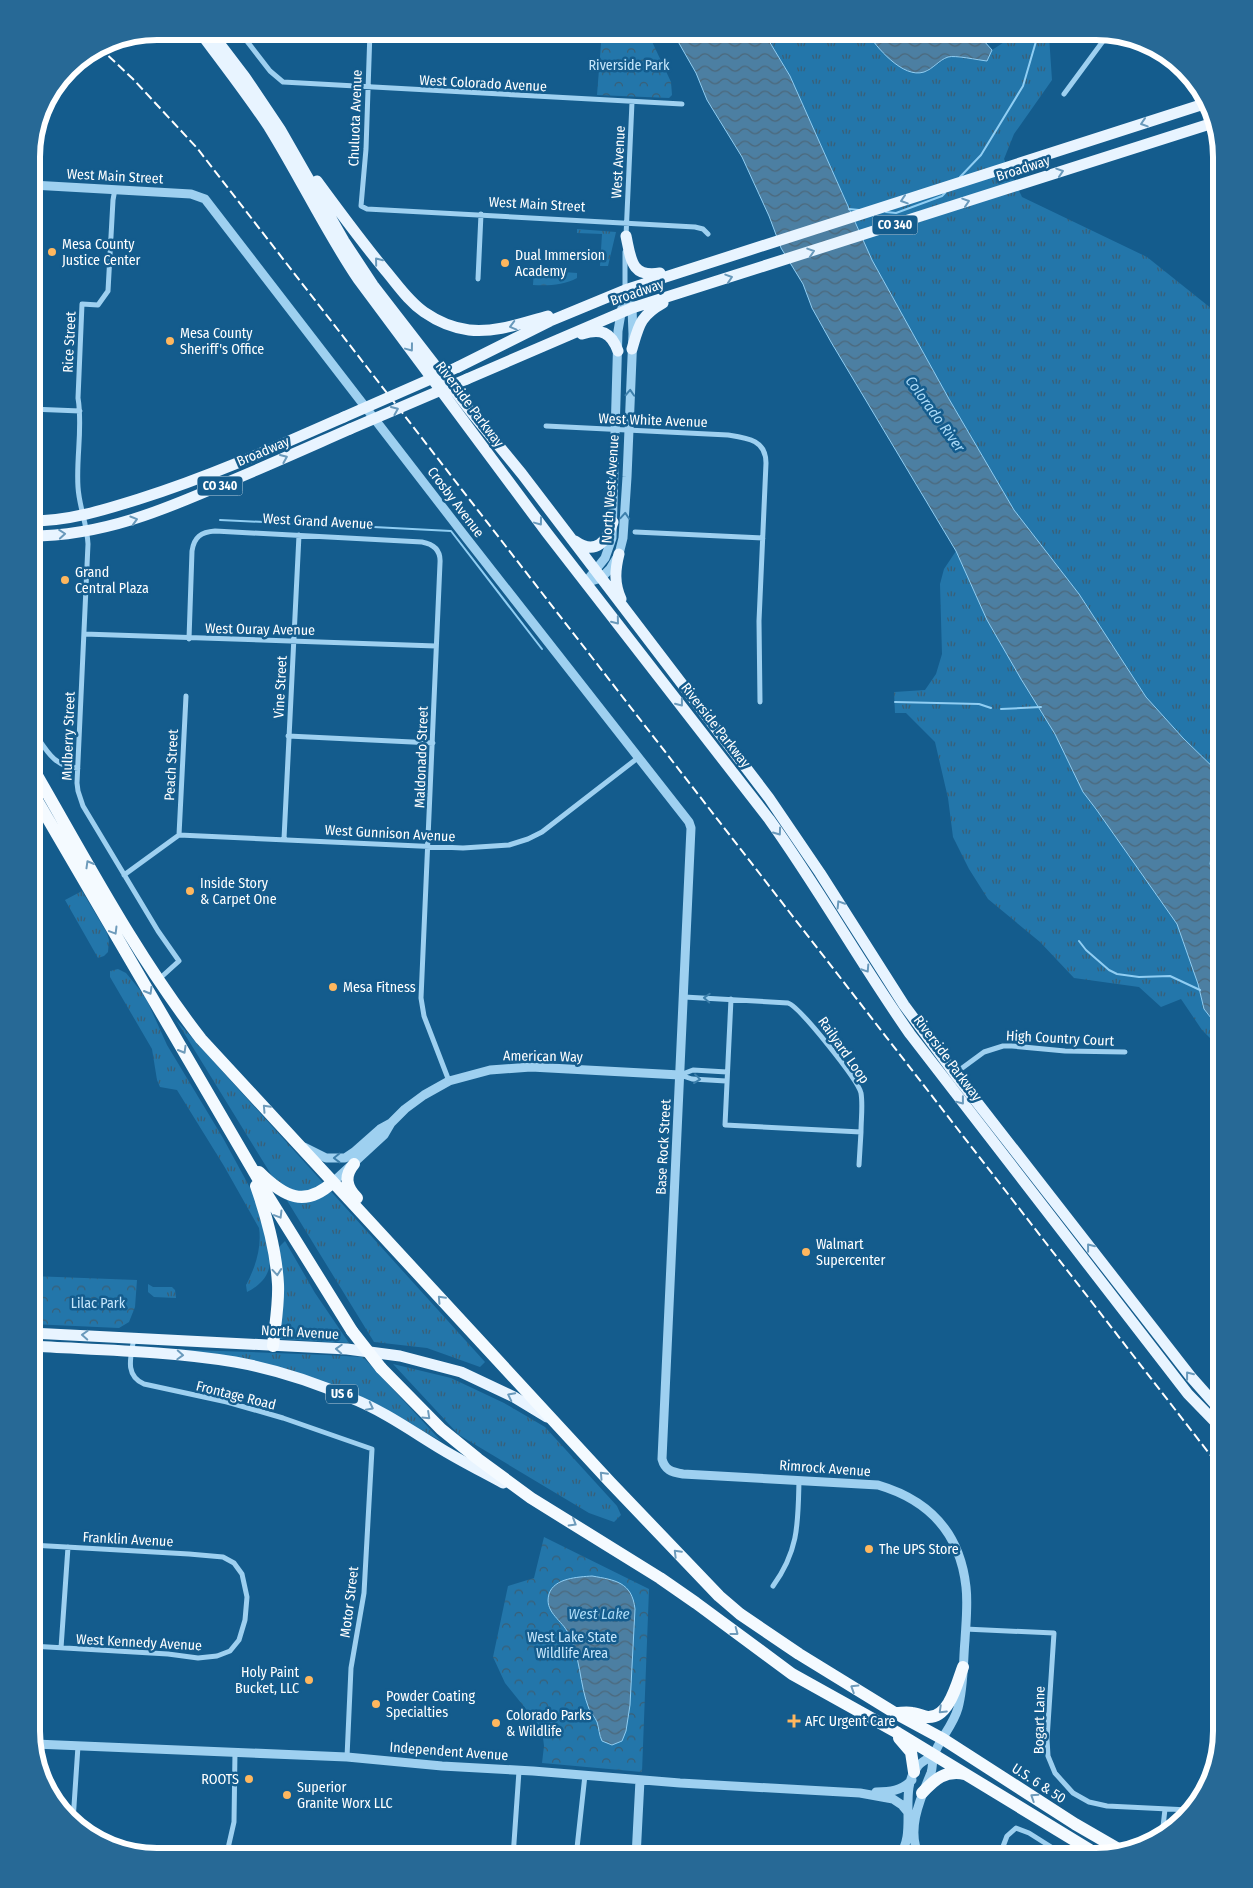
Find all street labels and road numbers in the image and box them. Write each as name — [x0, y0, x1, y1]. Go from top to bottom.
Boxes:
street label: Chuluota Avenue — [345, 69, 366, 167]
street label: West Colorado Avenue — [419, 72, 547, 95]
street label: West Avenue — [608, 125, 629, 199]
street label: Broadway — [994, 152, 1053, 185]
street label: West Main Street — [66, 165, 164, 188]
street label: West Main Street — [488, 193, 586, 216]
road number: CO 340 — [872, 216, 918, 234]
street label: Broadway — [608, 275, 667, 310]
street label: Rice Street — [59, 310, 80, 373]
street label: Riverside Parkway — [432, 358, 508, 451]
street label: West White Avenue — [598, 410, 708, 431]
street label: Broadway — [234, 432, 293, 470]
street label: North West Avenue — [598, 434, 623, 544]
street label: Crosby Avenue — [424, 464, 488, 541]
road number: CO 340 — [198, 476, 242, 496]
street label: West Grand Avenue — [262, 510, 374, 533]
street label: West Ouray Avenue — [205, 620, 315, 639]
street label: Vine Street — [270, 655, 291, 719]
street label: Riverside Parkway — [677, 680, 754, 772]
street label: Mulberry Street — [58, 691, 79, 781]
street label: Maldonado Street — [411, 705, 432, 808]
street label: Peach Street — [161, 728, 182, 801]
street label: West Gunnison Avenue — [324, 822, 456, 845]
street label: Riverside Parkway — [910, 1012, 986, 1105]
street label: Railyard Loop — [814, 1014, 873, 1087]
street label: High Country Court — [1006, 1027, 1115, 1050]
street label: American Way — [503, 1047, 584, 1066]
street label: Base Rock Street — [653, 1098, 675, 1195]
street label: North Avenue — [261, 1322, 339, 1343]
street label: Frontage Road — [194, 1377, 278, 1414]
road number: US 6 — [326, 1385, 358, 1404]
street label: Rimrock Avenue — [779, 1457, 871, 1480]
street label: Franklin Avenue — [82, 1529, 174, 1550]
street label: Motor Street — [337, 1565, 362, 1639]
street label: West Kennedy Avenue — [76, 1631, 202, 1654]
street label: Bogart Lane — [1030, 1686, 1049, 1754]
street label: Independent Avenue — [389, 1739, 509, 1764]
street label: U.S. 6 & 50 — [1009, 1760, 1069, 1807]

